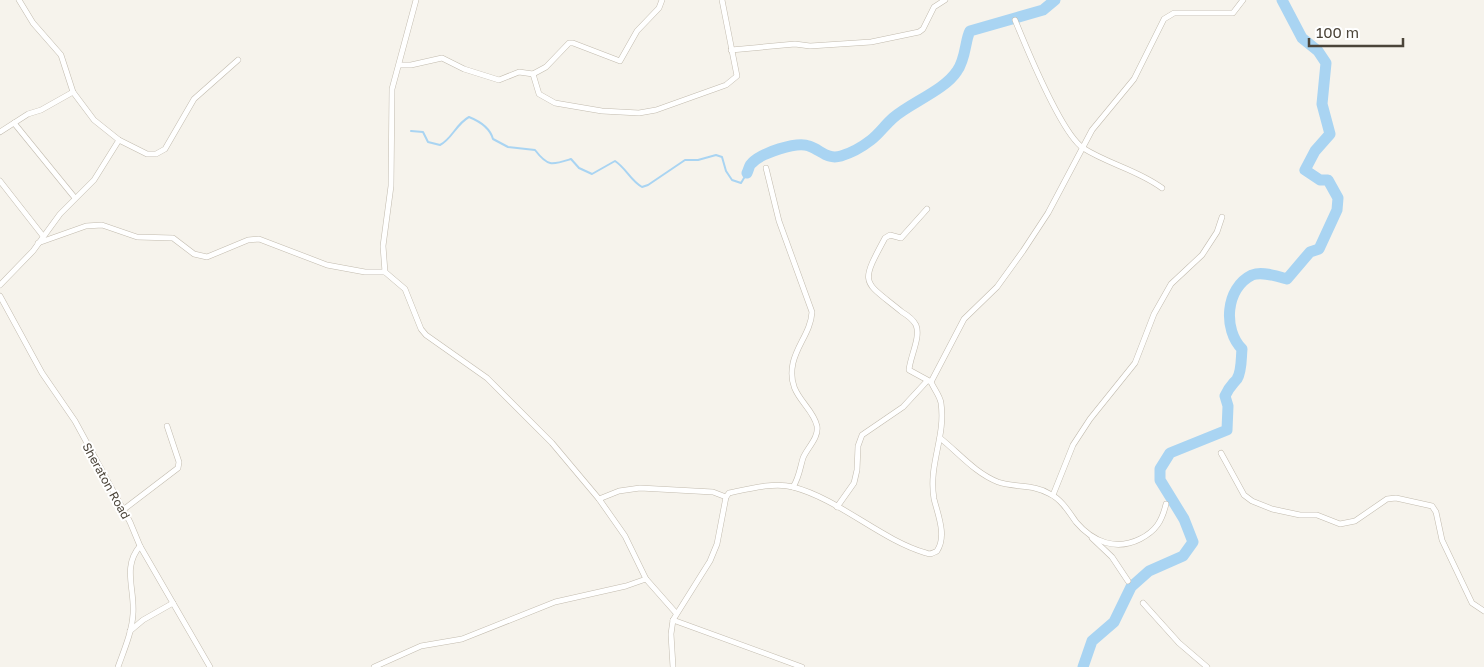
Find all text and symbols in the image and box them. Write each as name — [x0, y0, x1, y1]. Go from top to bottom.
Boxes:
scale bar — [1309, 15, 1403, 47]
text: 100 m — [1316, 23, 1359, 41]
street label: Sheraton Road — [79, 440, 134, 522]

